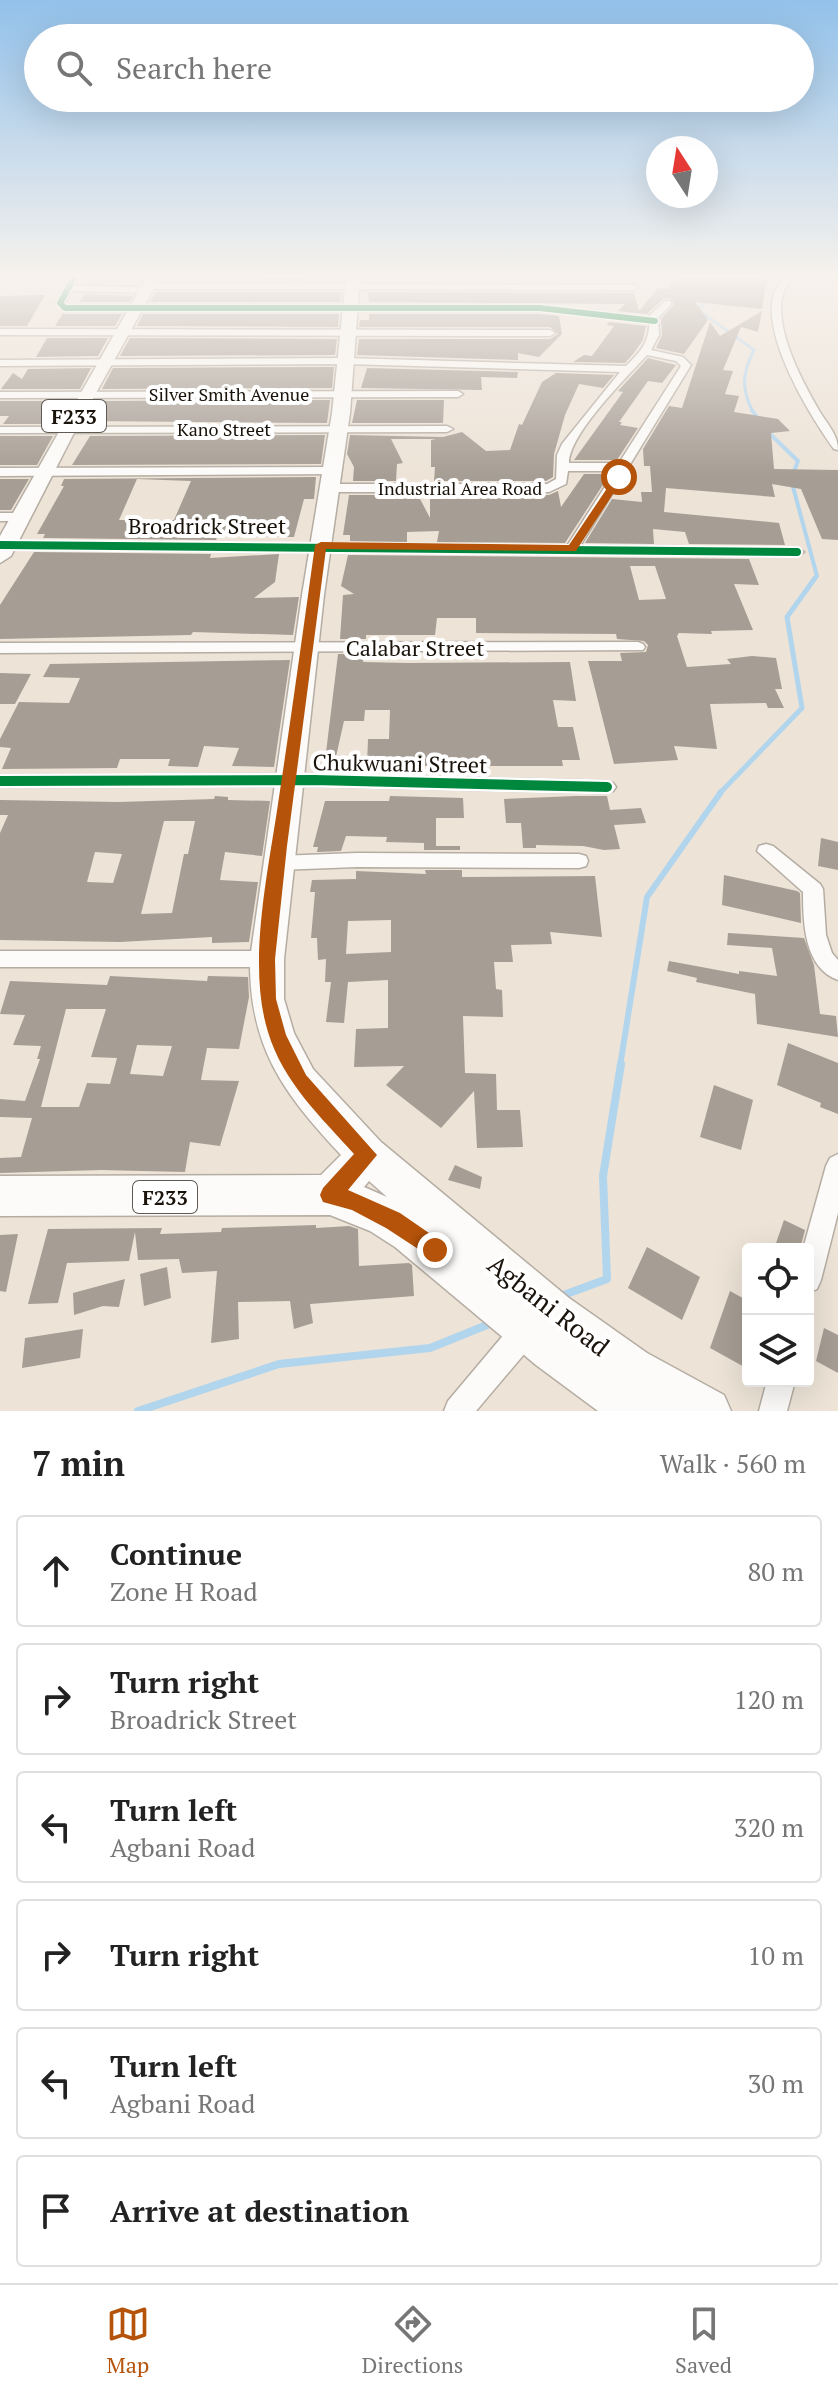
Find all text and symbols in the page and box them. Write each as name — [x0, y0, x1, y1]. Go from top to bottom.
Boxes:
search box — [24, 24, 814, 112]
icon: search — [52, 46, 96, 90]
text: Search here — [116, 48, 272, 88]
north arrow — [646, 136, 718, 208]
street label: Silver Smith Avenue — [149, 382, 309, 406]
road number: F233 — [42, 400, 106, 432]
street label: Kano Street — [177, 417, 271, 441]
route start — [601, 459, 637, 495]
street label: Industrial Area Road — [378, 476, 542, 500]
street label: Broadrick Street — [128, 511, 286, 540]
street label: Calabar Street — [346, 633, 484, 662]
street label: Chukwuani Street — [312, 747, 488, 779]
road number: F233 — [133, 1181, 197, 1213]
route end — [417, 1232, 453, 1268]
map controls — [742, 1243, 814, 1387]
button: locate — [742, 1243, 814, 1315]
street label: Agbani Road — [481, 1247, 617, 1363]
button: layers — [742, 1315, 814, 1387]
text: 7 min — [32, 1441, 125, 1486]
text: Walk · 560 m — [660, 1446, 806, 1480]
text: Continue — [110, 1534, 242, 1574]
icon: ahead — [34, 1549, 78, 1593]
text: 80 m — [748, 1554, 804, 1588]
text: Zone H Road — [110, 1574, 258, 1608]
text: Turn right — [110, 1662, 259, 1702]
icon: right — [34, 1677, 78, 1721]
text: 120 m — [734, 1682, 804, 1716]
text: Broadrick Street — [110, 1702, 297, 1736]
text: Turn left — [110, 1790, 237, 1830]
icon: left — [34, 1805, 78, 1849]
text: 320 m — [734, 1810, 804, 1844]
text: Agbani Road — [110, 1830, 255, 1864]
icon: right — [34, 1933, 78, 1977]
text: Turn right — [110, 1935, 259, 1975]
text: 10 m — [748, 1938, 804, 1972]
text: Turn left — [110, 2046, 237, 2086]
icon: left — [34, 2061, 78, 2105]
text: 30 m — [748, 2066, 804, 2100]
text: Agbani Road — [110, 2086, 255, 2120]
icon: arrive — [34, 2189, 78, 2233]
text: Arrive at destination — [110, 2191, 409, 2231]
tab: Map — [106, 2302, 150, 2379]
tab: Directions — [362, 2302, 463, 2379]
tab: Saved — [675, 2302, 732, 2379]

